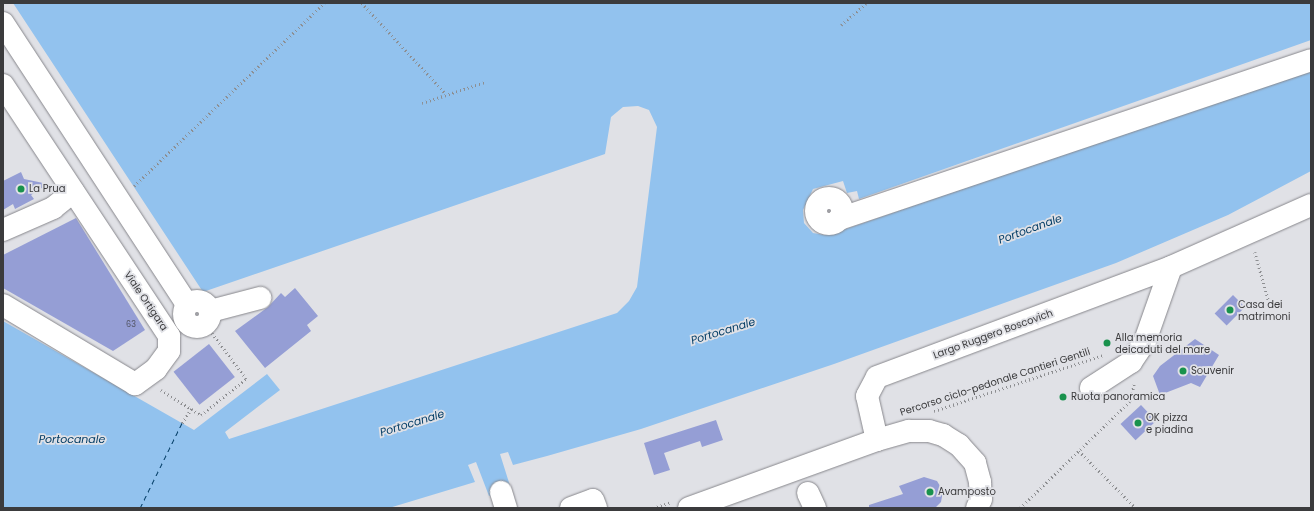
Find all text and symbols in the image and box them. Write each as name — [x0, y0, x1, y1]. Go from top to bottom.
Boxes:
place label: La Prua — [29, 183, 65, 195]
marker: La Prua — [16, 184, 26, 194]
water label: Portocanale — [996, 211, 1064, 247]
street label: Viale Ortigara — [122, 269, 170, 333]
place label: Casa dei matrimoni — [1238, 298, 1290, 322]
marker: Casa dei matrimoni — [1225, 305, 1235, 315]
street label: Largo Ruggero Boscovich — [932, 307, 1054, 361]
water label: Portocanale — [689, 315, 757, 347]
house number: 63 — [126, 320, 136, 330]
place label: Alla memoria deicaduti del mare — [1115, 331, 1210, 354]
marker: Alla memoria deicaduti del mare — [1102, 338, 1112, 348]
street label: Percorso ciclo-pedonale Cantieri Gentili — [898, 346, 1092, 418]
place label: Souvenir — [1191, 365, 1234, 377]
marker: Souvenir — [1178, 366, 1188, 376]
place label: Ruota panoramica — [1071, 391, 1165, 403]
marker: Ruota panoramica — [1058, 392, 1068, 402]
water label: Portocanale — [378, 407, 446, 439]
place label: OK pizza e piadina — [1146, 411, 1193, 434]
marker: OK pizza e piadina — [1133, 418, 1143, 428]
water label: Portocanale — [39, 432, 105, 446]
place label: Avamposto — [938, 486, 996, 498]
marker: Avamposto — [925, 487, 935, 497]

